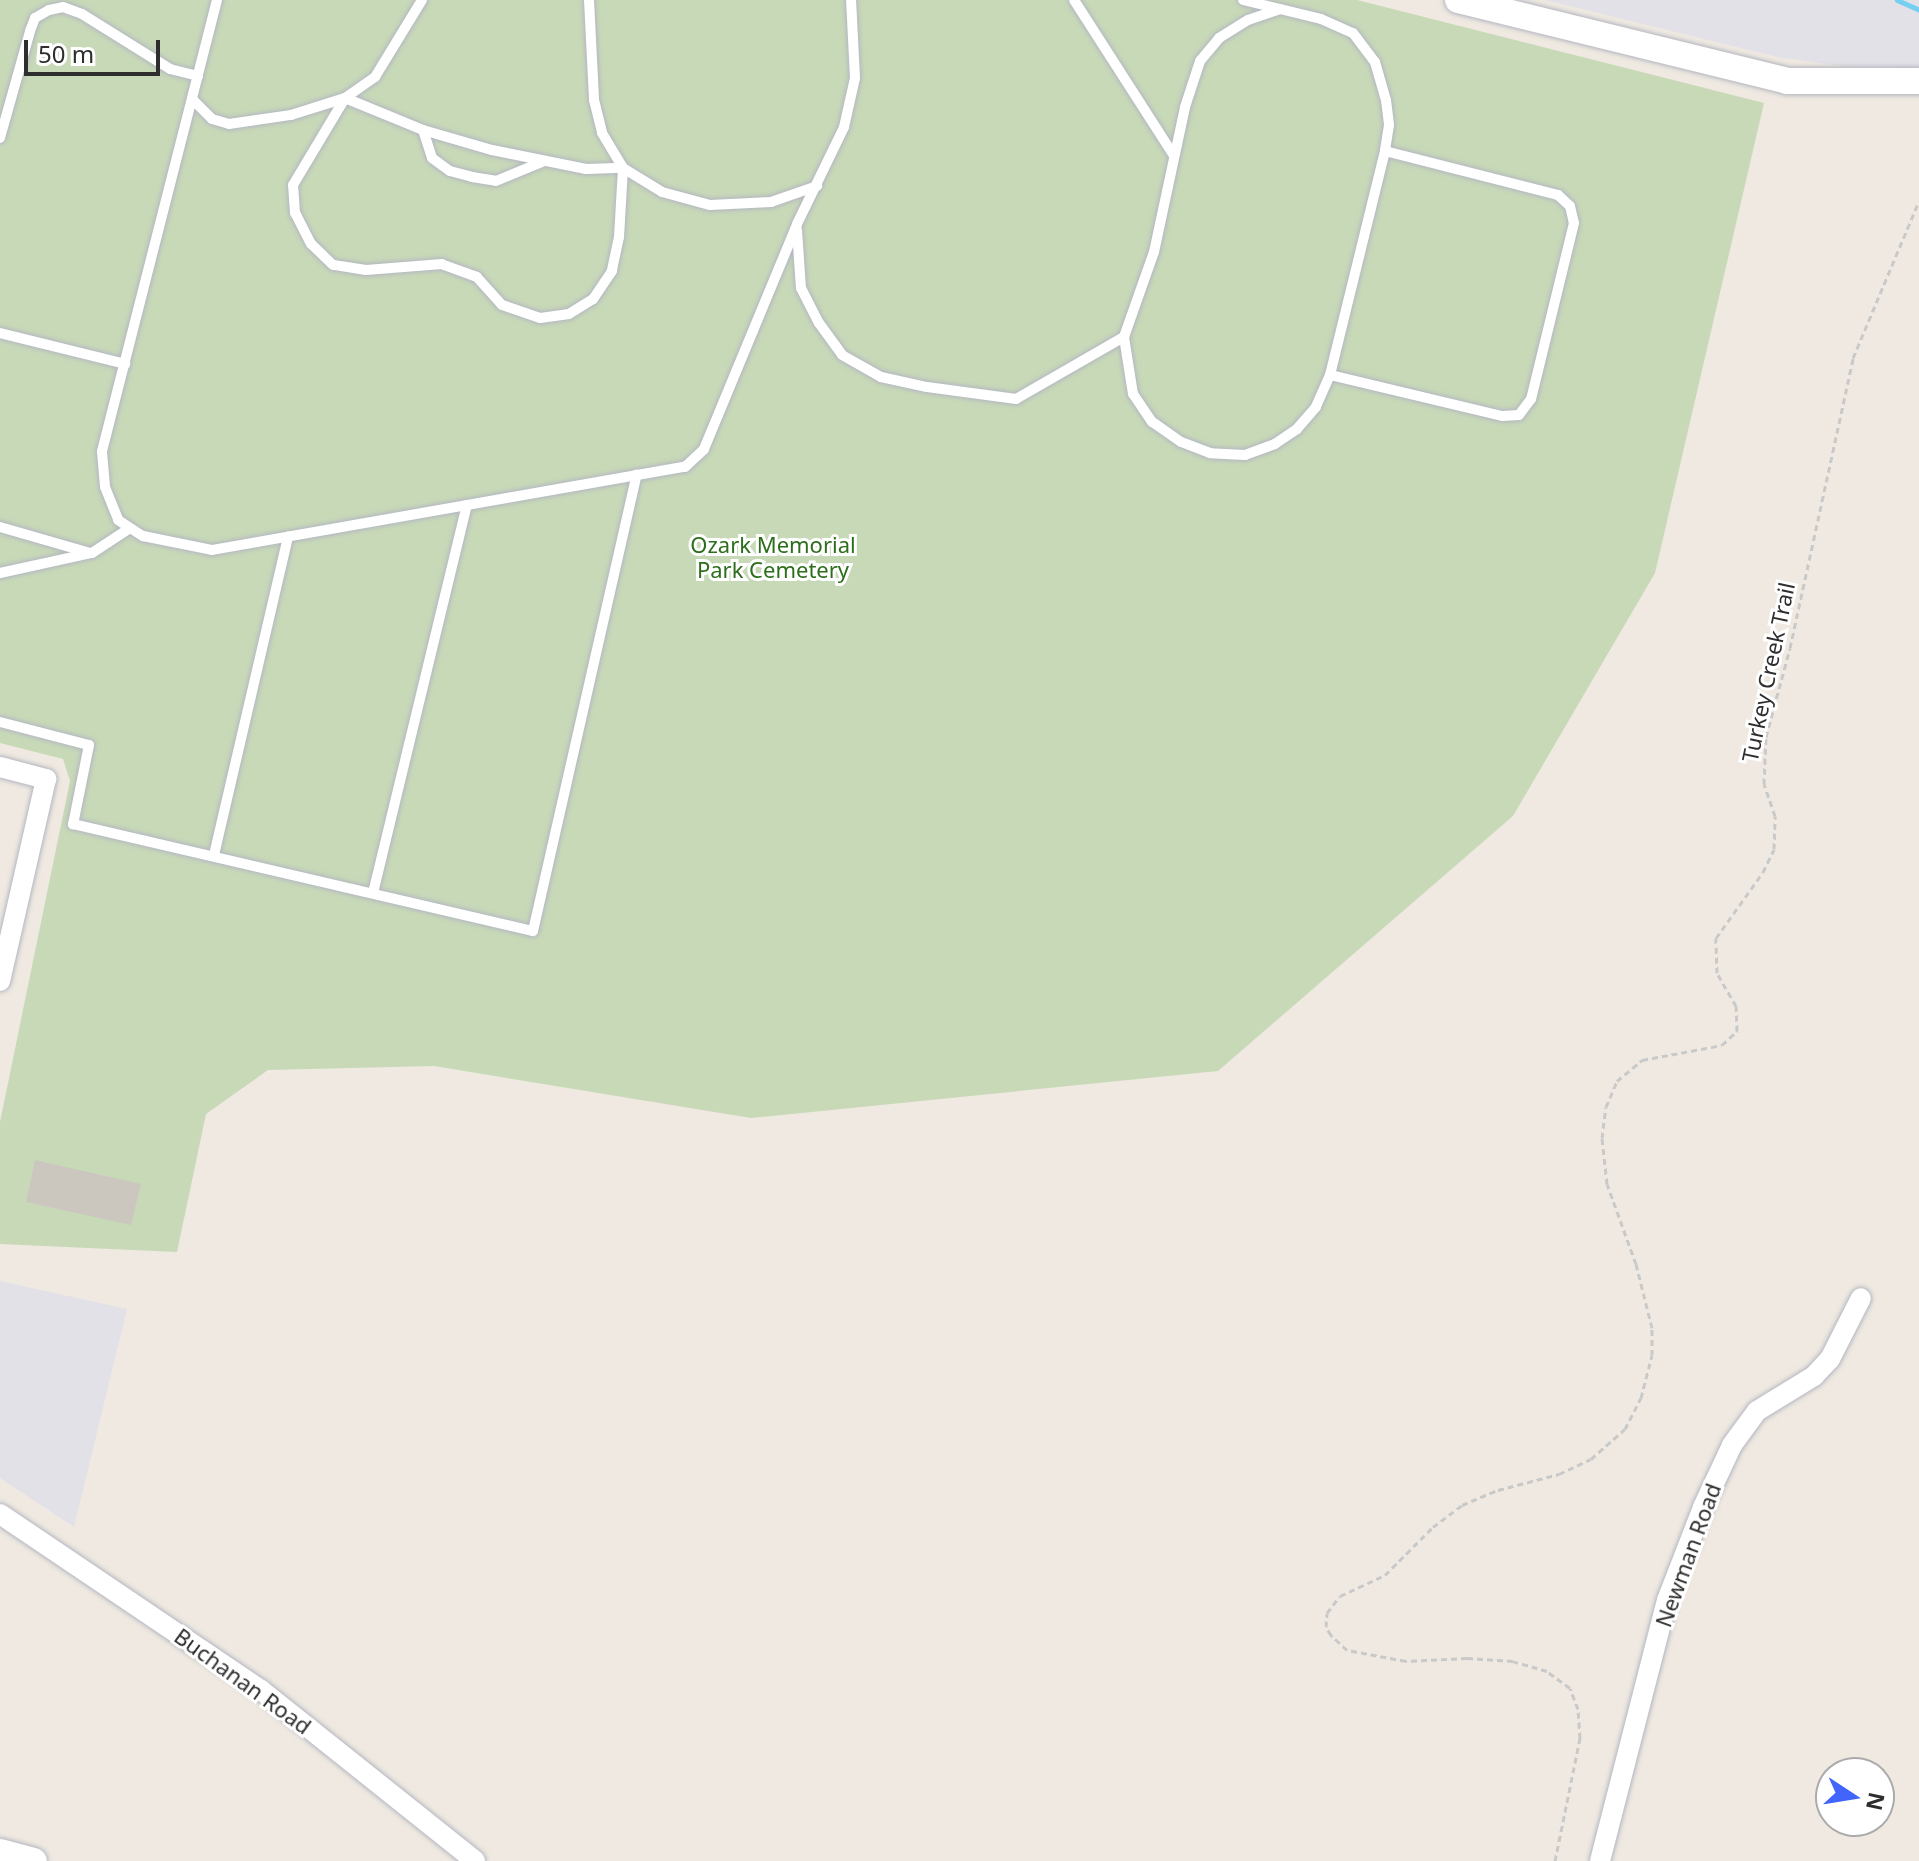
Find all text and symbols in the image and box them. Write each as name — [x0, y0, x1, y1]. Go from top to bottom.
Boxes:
scale bar — [28, 24, 164, 74]
text: 50 m — [38, 37, 94, 70]
park label: Ozark Memorial Park Cemetery — [690, 531, 856, 582]
street label: Turkey Creek Trail — [1736, 580, 1800, 764]
street label: Newman Road — [1650, 1480, 1726, 1630]
street label: Buchanan Road — [170, 1623, 316, 1739]
north arrow — [1815, 1757, 1895, 1837]
text: N — [1860, 1790, 1893, 1813]

